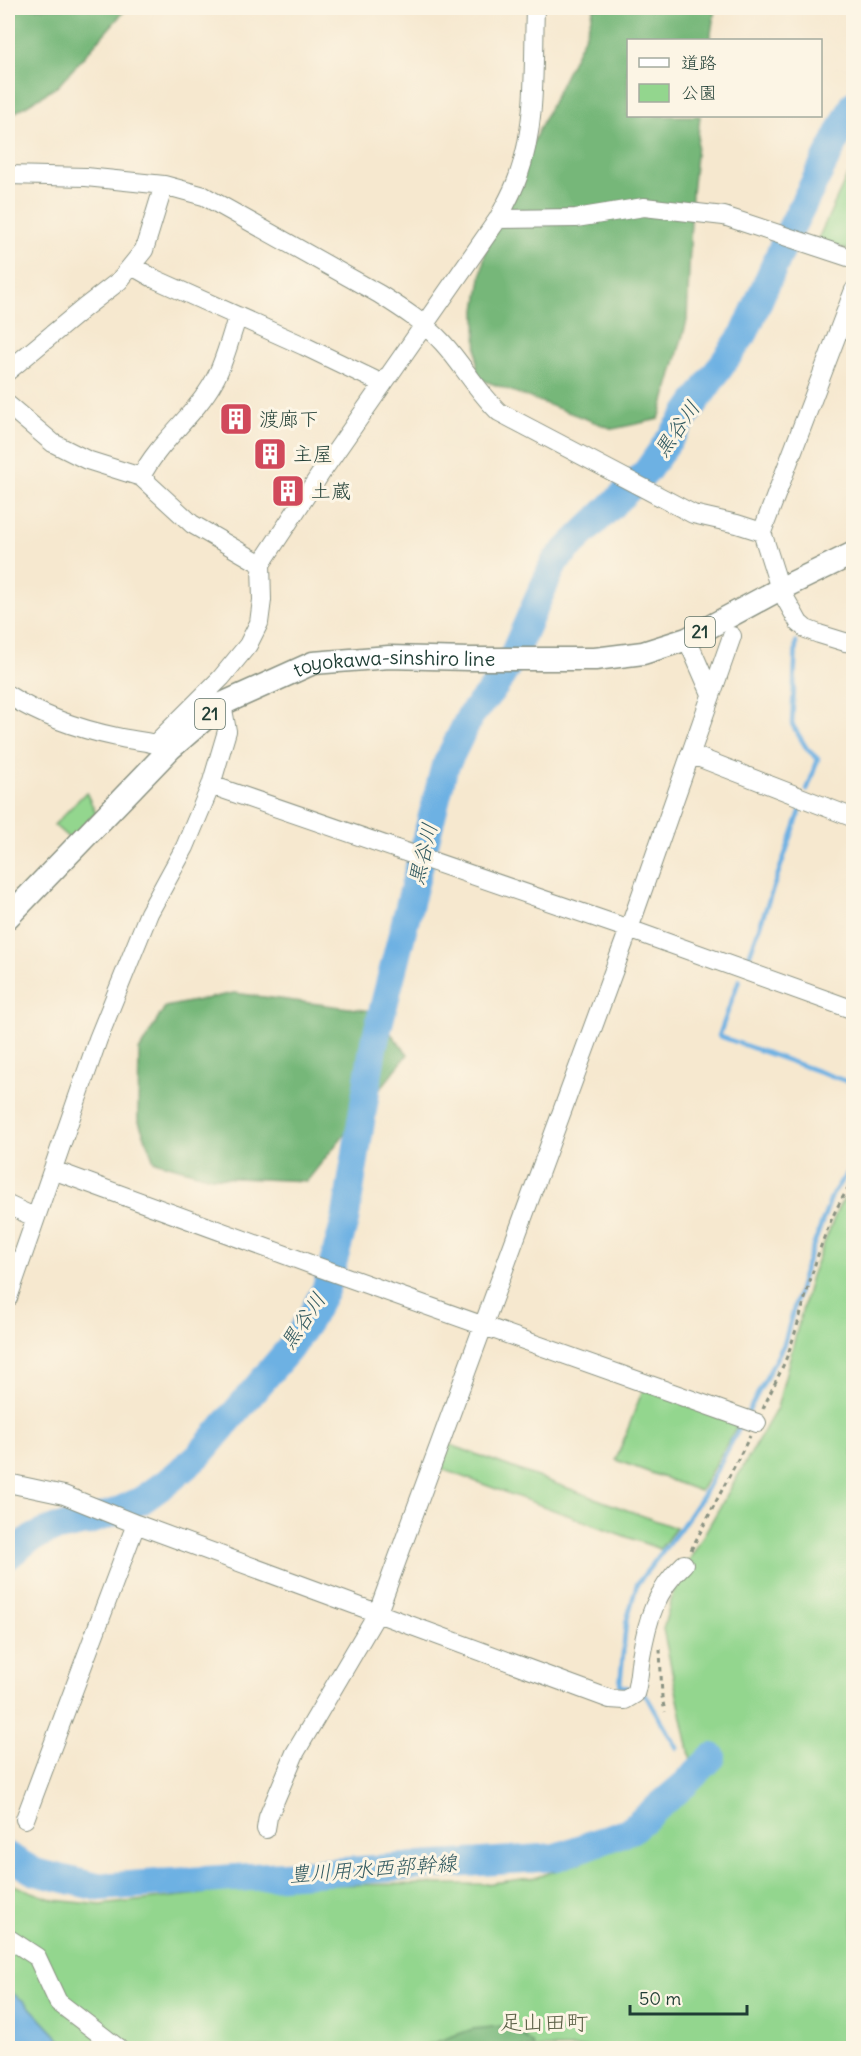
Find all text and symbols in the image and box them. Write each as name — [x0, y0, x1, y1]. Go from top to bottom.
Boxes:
legend — [627, 39, 822, 117]
text: 道路 — [681, 51, 717, 74]
text: 公園 — [681, 81, 717, 104]
water label: 黒谷川 — [647, 395, 706, 462]
building icon: 渡廊下 — [218, 401, 254, 437]
place label: 渡廊下 — [259, 406, 319, 431]
building icon: 主屋 — [252, 436, 288, 472]
place label: 主屋 — [293, 441, 333, 466]
building icon: 土蔵 — [270, 473, 306, 509]
place label: 土蔵 — [311, 478, 351, 503]
road number: 21 — [685, 617, 715, 647]
street label: toyokawa-sinshiro line — [289, 644, 495, 682]
road number: 21 — [195, 699, 225, 729]
water label: 黒谷川 — [402, 820, 443, 888]
water label: 黒谷川 — [274, 1287, 331, 1354]
water label: 豊川用水西部幹線 — [288, 1849, 459, 1888]
scale bar — [630, 1978, 747, 2016]
text: 50 m — [639, 1987, 681, 2010]
district label: 足山田町 — [500, 2008, 588, 2036]

